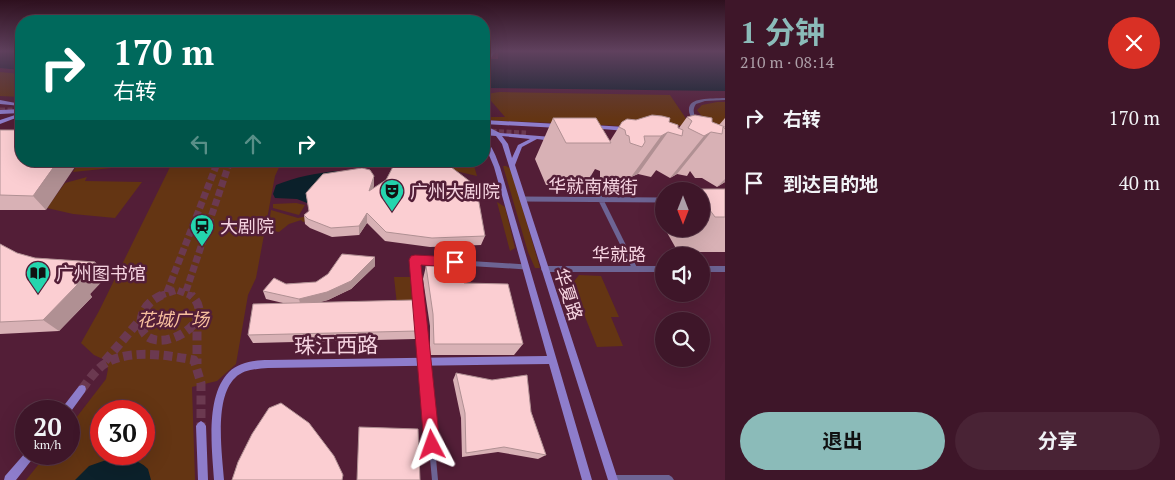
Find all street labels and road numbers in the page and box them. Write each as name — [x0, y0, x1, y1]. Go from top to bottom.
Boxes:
street label: 华就南横街 — [548, 173, 638, 199]
street label: 华就路 — [592, 242, 646, 266]
street label: 华夏路 — [549, 265, 589, 323]
street label: 珠江西路 — [294, 330, 378, 360]

